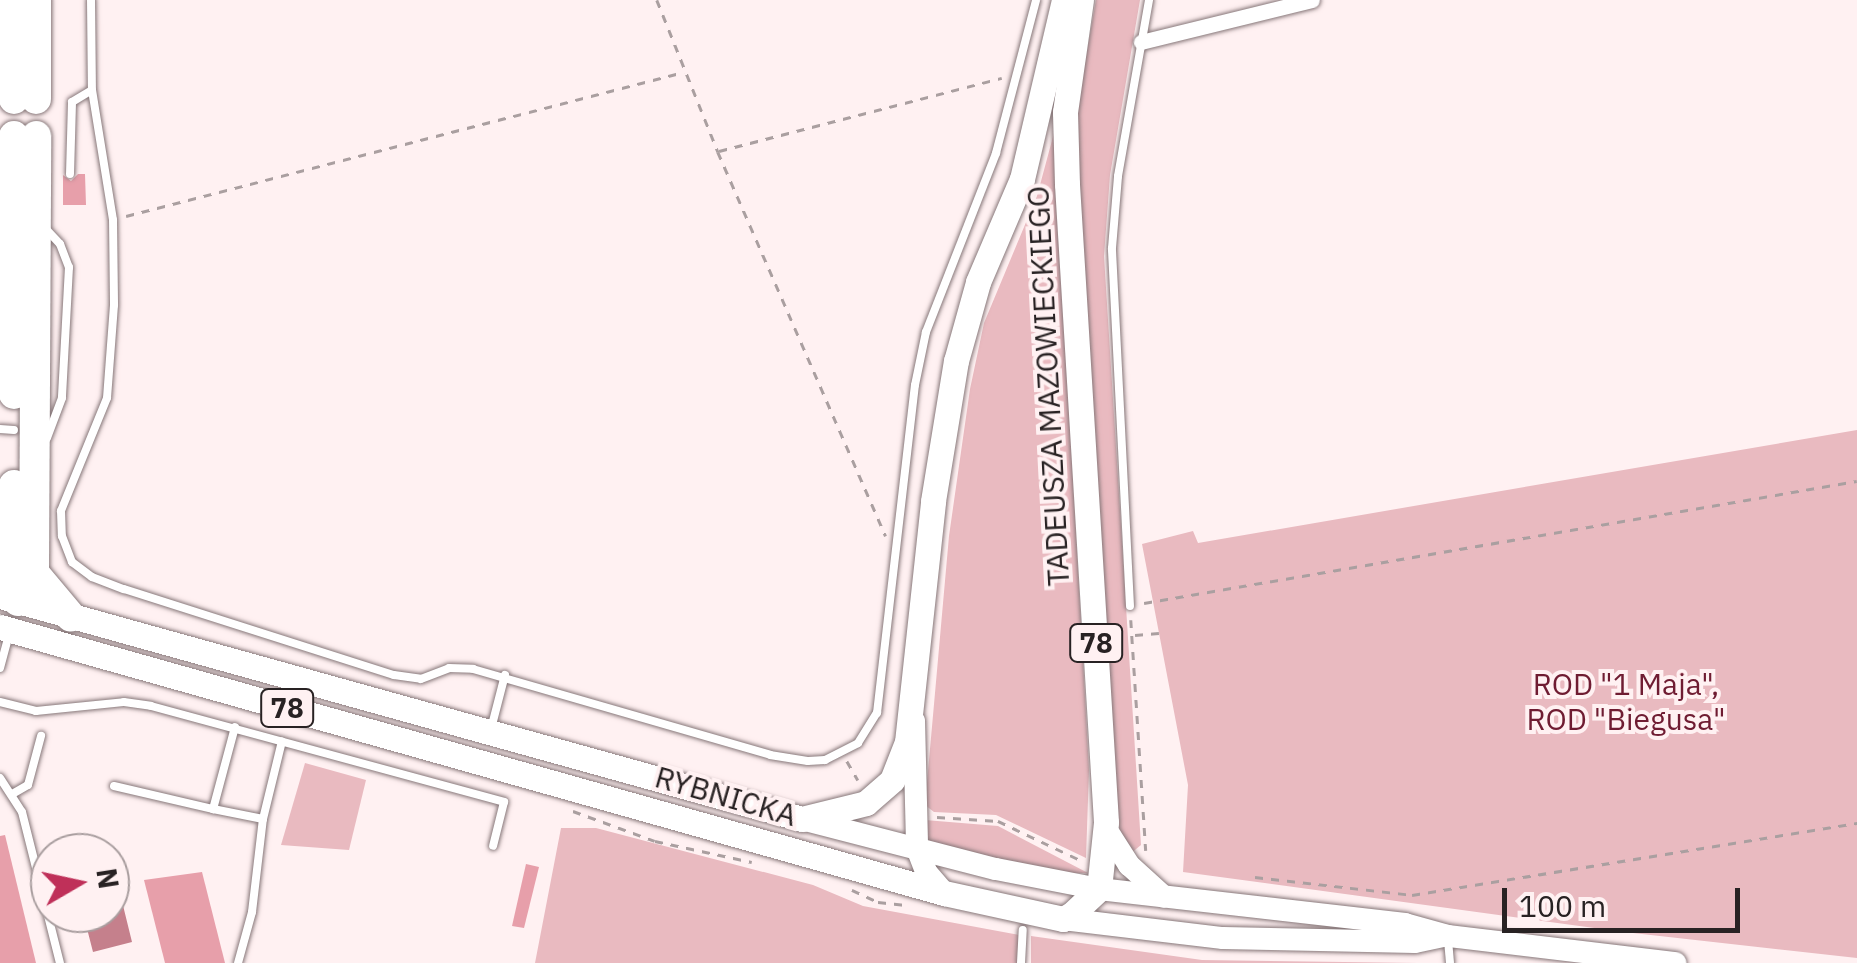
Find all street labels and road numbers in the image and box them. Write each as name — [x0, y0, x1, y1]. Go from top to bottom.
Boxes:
street label: TADEUSZA MAZOWIECKIEGO — [1020, 185, 1076, 587]
road number: 78 — [1068, 620, 1124, 666]
road number: 78 — [260, 685, 314, 731]
street label: RYBNICKA — [651, 759, 801, 833]

